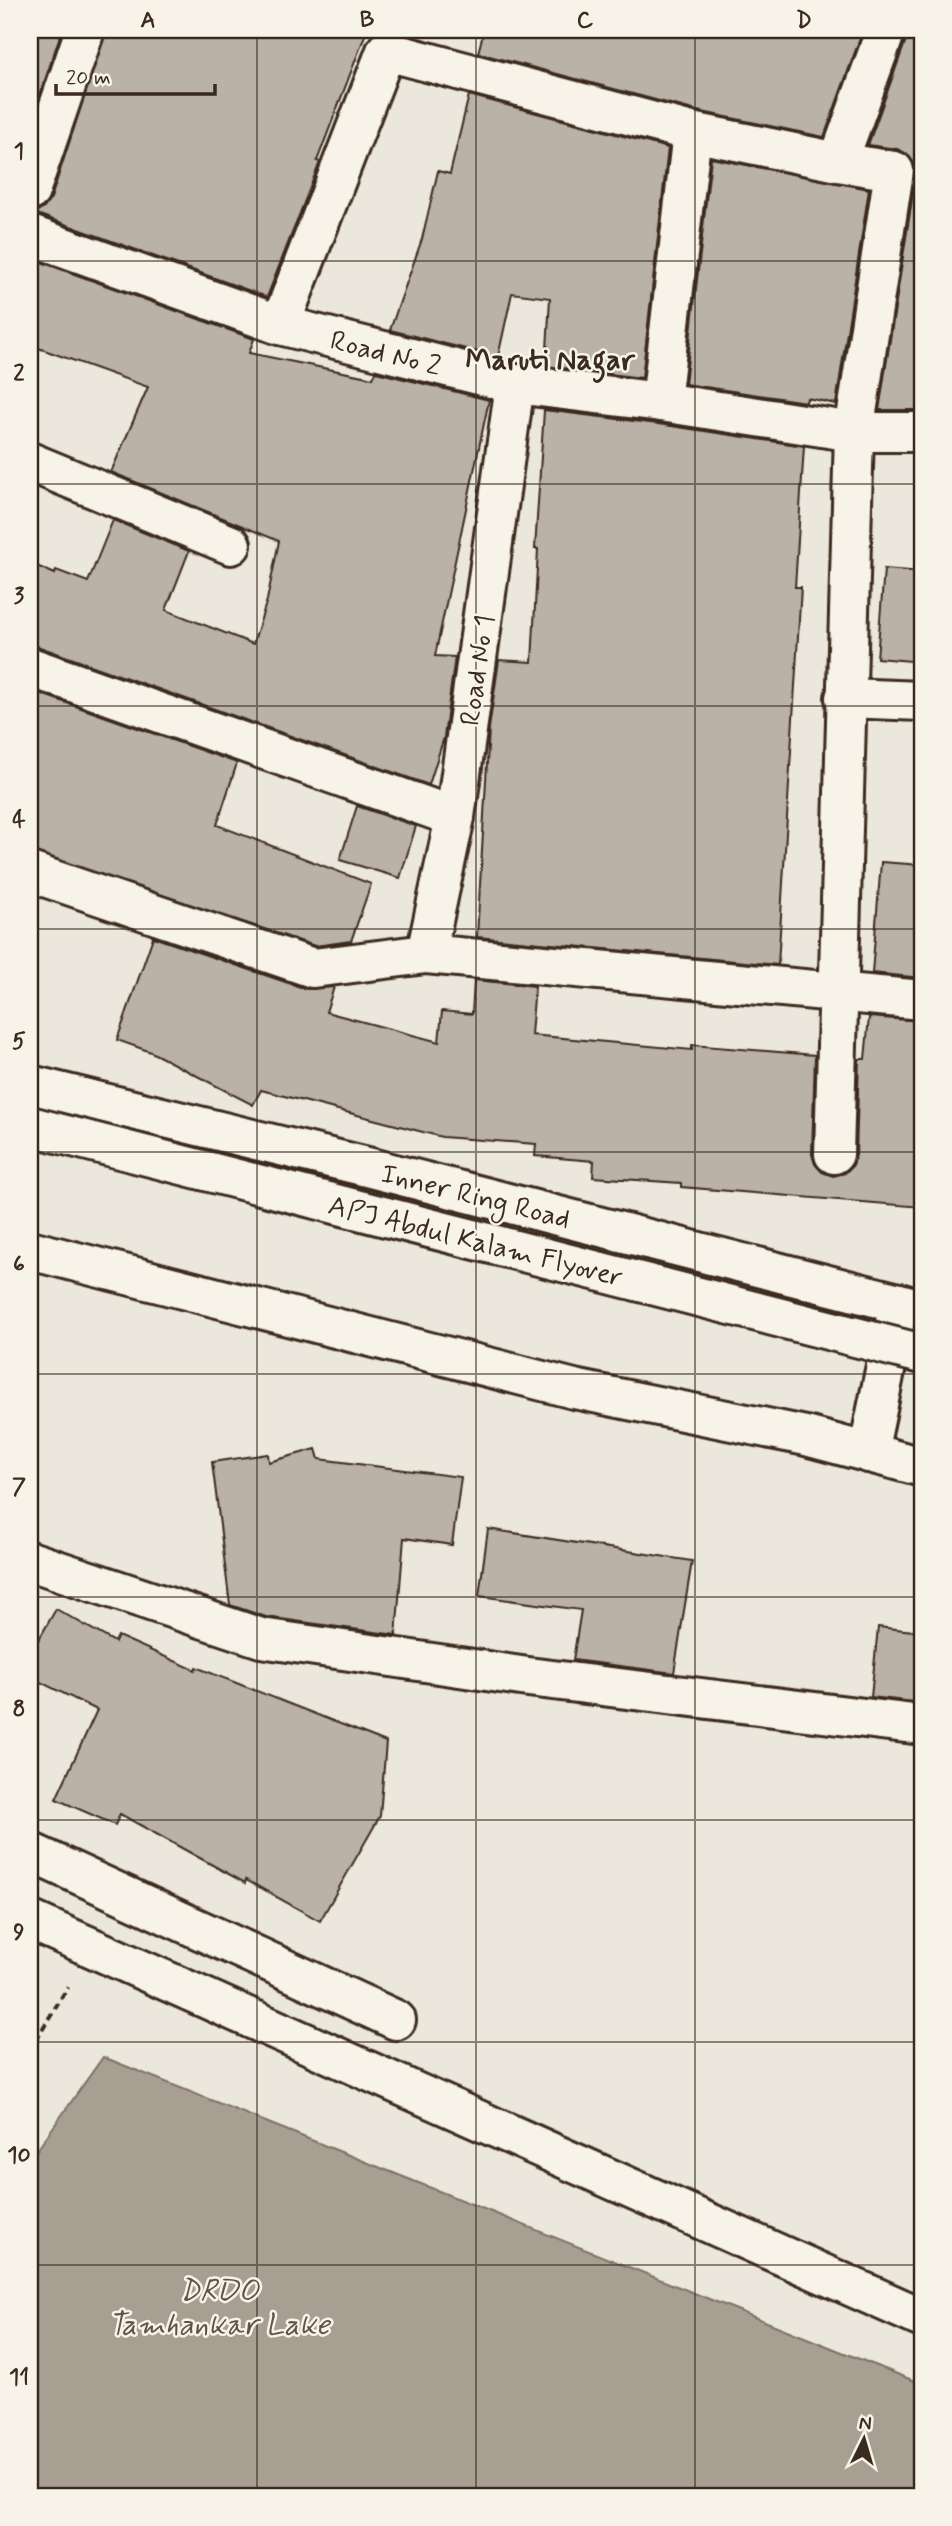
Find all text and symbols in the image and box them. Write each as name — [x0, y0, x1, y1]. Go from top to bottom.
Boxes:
text: A — [140, 6, 156, 36]
text: B — [360, 6, 375, 36]
text: C — [577, 6, 594, 36]
text: D — [796, 6, 812, 36]
scale bar — [56, 52, 215, 96]
text: 20 m — [66, 64, 111, 92]
text: 1 — [14, 137, 24, 167]
street label: Road No 2 — [326, 323, 445, 386]
district label: Maruti Nagar — [465, 341, 636, 384]
text: 2 — [13, 359, 25, 389]
text: 3 — [14, 582, 25, 612]
street label: Road No 1 — [452, 612, 505, 728]
text: 4 — [12, 805, 26, 835]
text: 5 — [12, 1027, 26, 1057]
street label: Inner Ring Road — [376, 1156, 574, 1241]
street label: APJ Abdul Kalam Flyover — [324, 1188, 627, 1297]
text: 6 — [13, 1250, 25, 1280]
text: 7 — [12, 1473, 26, 1503]
text: 8 — [13, 1695, 25, 1725]
text: 9 — [13, 1918, 25, 1948]
text: 10 — [7, 2141, 31, 2171]
water label: DRDO Tamhankar Lake — [108, 2272, 331, 2345]
text: 11 — [9, 2363, 29, 2393]
north arrow — [830, 2404, 900, 2474]
text: N — [858, 2411, 873, 2437]

